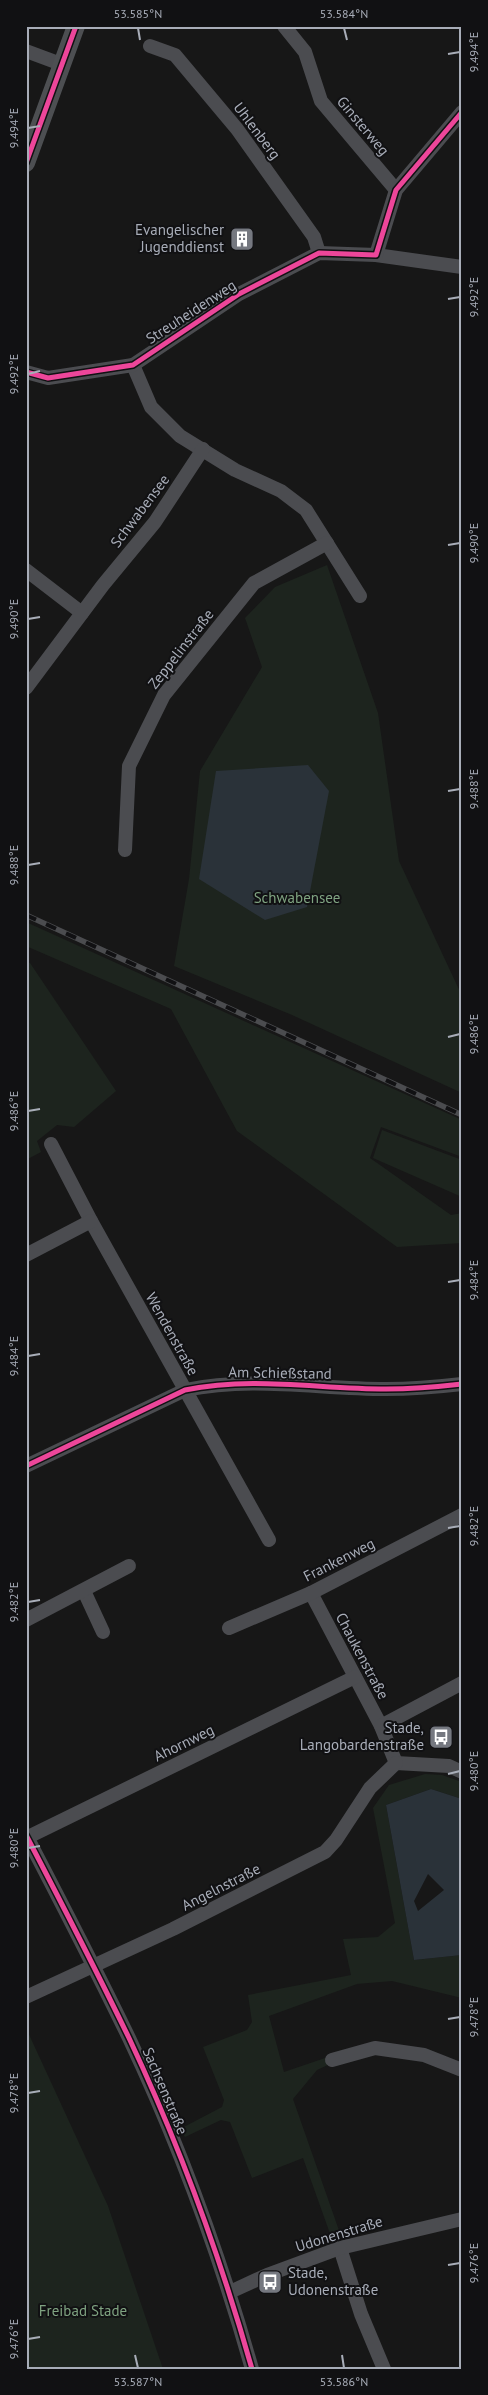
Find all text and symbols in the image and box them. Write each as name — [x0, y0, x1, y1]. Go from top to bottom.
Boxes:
text: 53.585°N — [114, 6, 162, 21]
text: 53.584°N — [320, 6, 368, 21]
text: 9.494°E — [466, 32, 481, 72]
street label: Ginsterweg — [333, 92, 394, 159]
street label: Uhlenberg — [230, 98, 285, 163]
text: 9.494°E — [6, 108, 21, 148]
place label: Evangelischer Jugenddienst — [135, 220, 224, 256]
building icon: Evangelischer Jugenddienst — [229, 226, 255, 252]
street label: Streuheidenweg — [142, 275, 239, 348]
text: 9.492°E — [466, 277, 481, 317]
text: 9.492°E — [6, 354, 21, 394]
street label: Schwabensee — [106, 470, 173, 551]
text: 9.490°E — [466, 523, 481, 563]
text: 9.490°E — [6, 599, 21, 639]
street label: Zeppelinstraße — [144, 605, 218, 692]
text: 9.488°E — [466, 769, 481, 809]
text: 9.488°E — [6, 845, 21, 885]
park label: Schwabensee — [254, 888, 340, 907]
text: 9.486°E — [466, 1014, 481, 1054]
text: 9.486°E — [6, 1091, 21, 1131]
text: 9.484°E — [466, 1260, 481, 1300]
street label: Wendenstraße — [142, 1289, 203, 1379]
text: 9.484°E — [6, 1336, 21, 1376]
street label: Am Schießstand — [228, 1362, 332, 1383]
text: 9.482°E — [466, 1506, 481, 1546]
street label: Frankenweg — [300, 1533, 378, 1586]
text: 9.482°E — [6, 1582, 21, 1622]
street label: Chaukenstraße — [332, 1609, 393, 1702]
place label: Stade, Langobardenstraße — [300, 1718, 424, 1754]
street label: Ahornweg — [151, 1720, 217, 1765]
bus stop icon: Stade, Langobardenstraße — [428, 1724, 454, 1750]
text: 9.480°E — [466, 1751, 481, 1791]
text: 9.480°E — [6, 1828, 21, 1868]
street label: Angelnstraße — [178, 1859, 263, 1914]
text: 9.478°E — [466, 1997, 481, 2037]
street label: Sachsenstraße — [139, 2044, 192, 2137]
text: 9.478°E — [6, 2073, 21, 2113]
street label: Udonenstraße — [293, 2211, 385, 2256]
text: 9.476°E — [466, 2243, 481, 2283]
place label: Stade, Udonenstraße — [288, 2263, 378, 2299]
bus stop icon: Stade, Udonenstraße — [257, 2269, 283, 2295]
park label: Freibad Stade — [39, 2301, 127, 2320]
text: 9.476°E — [6, 2319, 21, 2359]
text: 53.587°N — [114, 2374, 162, 2389]
text: 53.586°N — [320, 2374, 368, 2389]

